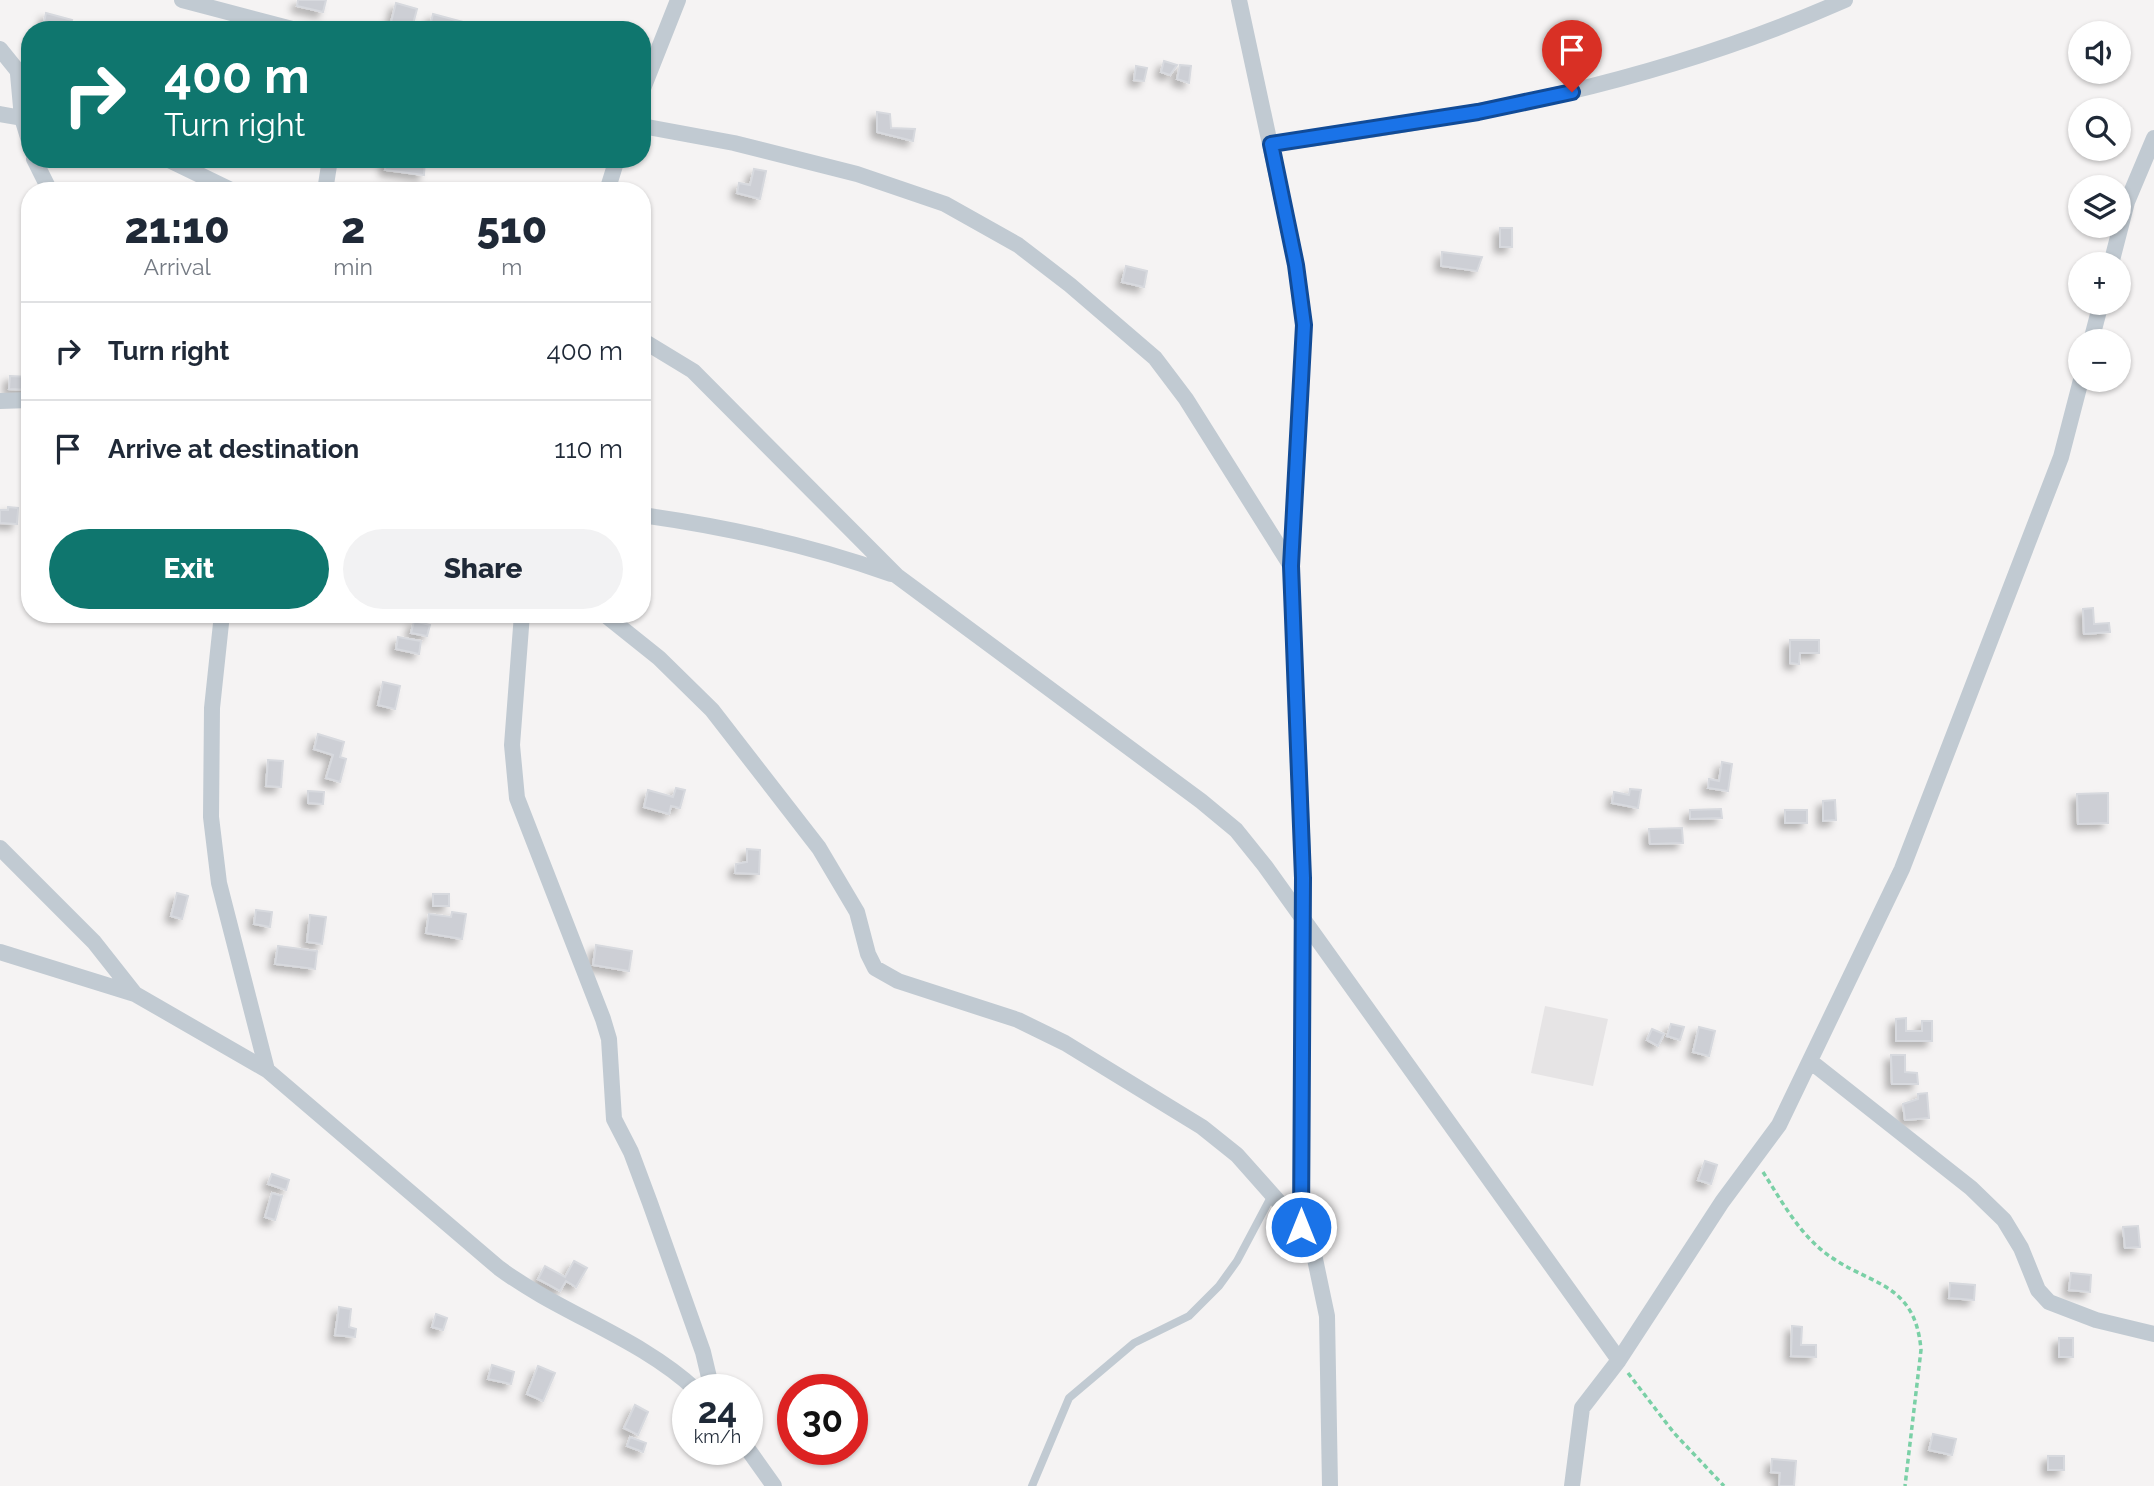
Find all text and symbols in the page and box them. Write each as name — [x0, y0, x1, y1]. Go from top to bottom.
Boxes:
pin — [1542, 20, 1602, 92]
map controls — [2068, 21, 2131, 392]
button: sound — [2068, 21, 2131, 84]
icon: arrive — [1553, 31, 1591, 69]
text: 400 m — [164, 47, 310, 104]
icon: right — [49, 49, 140, 140]
button: search — [2068, 98, 2131, 161]
text: Turn right — [164, 106, 305, 143]
button: layers — [2068, 175, 2131, 238]
text: 21:10 — [125, 204, 230, 253]
text: 2 — [341, 204, 365, 253]
text: 510 — [476, 204, 547, 253]
button: + — [2068, 252, 2131, 315]
text: Arrival — [143, 253, 211, 280]
text: min — [333, 253, 373, 280]
text: m — [501, 253, 522, 280]
button: − — [2068, 329, 2131, 392]
icon: right — [49, 332, 87, 370]
text: Turn right — [108, 336, 229, 366]
text: 400 m — [546, 336, 623, 366]
icon: arrive — [49, 430, 87, 468]
text: Arrive at destination — [108, 434, 359, 464]
text: 110 m — [554, 434, 623, 464]
button: Exit — [49, 529, 329, 609]
button: Share — [343, 529, 623, 609]
position arrow — [1264, 1190, 1338, 1264]
speed limit sign: 30 — [777, 1374, 868, 1465]
text: 24 — [698, 1390, 737, 1431]
text: km/h — [694, 1426, 741, 1447]

